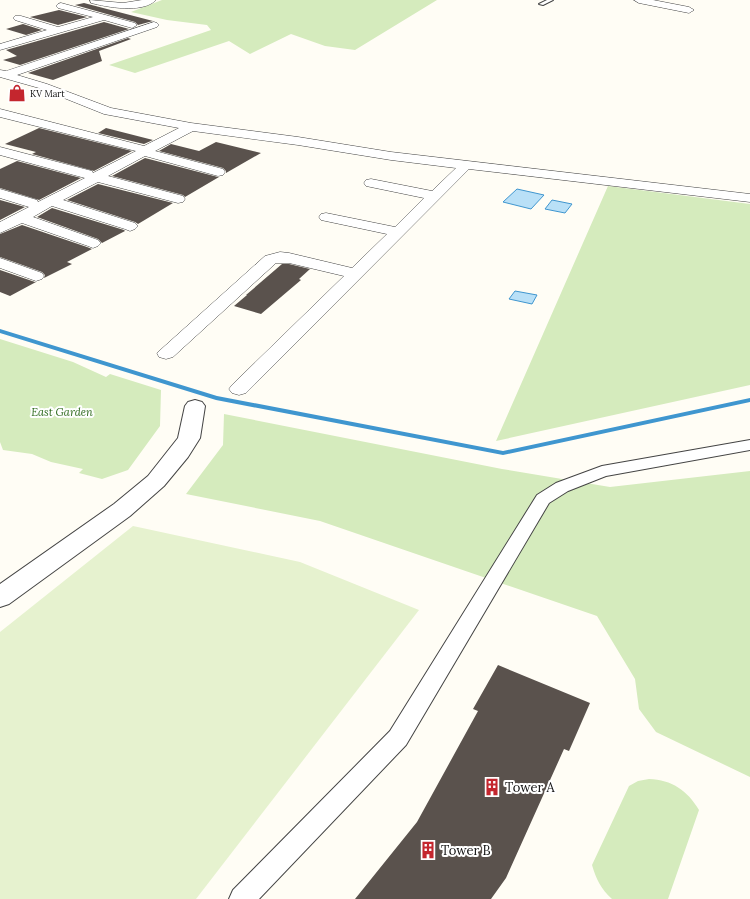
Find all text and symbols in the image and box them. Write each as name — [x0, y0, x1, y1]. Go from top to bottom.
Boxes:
shop icon: KV Mart — [7, 83, 27, 103]
place label: KV Mart — [30, 88, 65, 99]
park label: East Garden — [31, 405, 93, 419]
building icon: Tower A — [482, 777, 502, 797]
place label: Tower A — [505, 779, 556, 796]
building icon: Tower B — [418, 840, 438, 860]
place label: Tower B — [441, 842, 491, 859]

